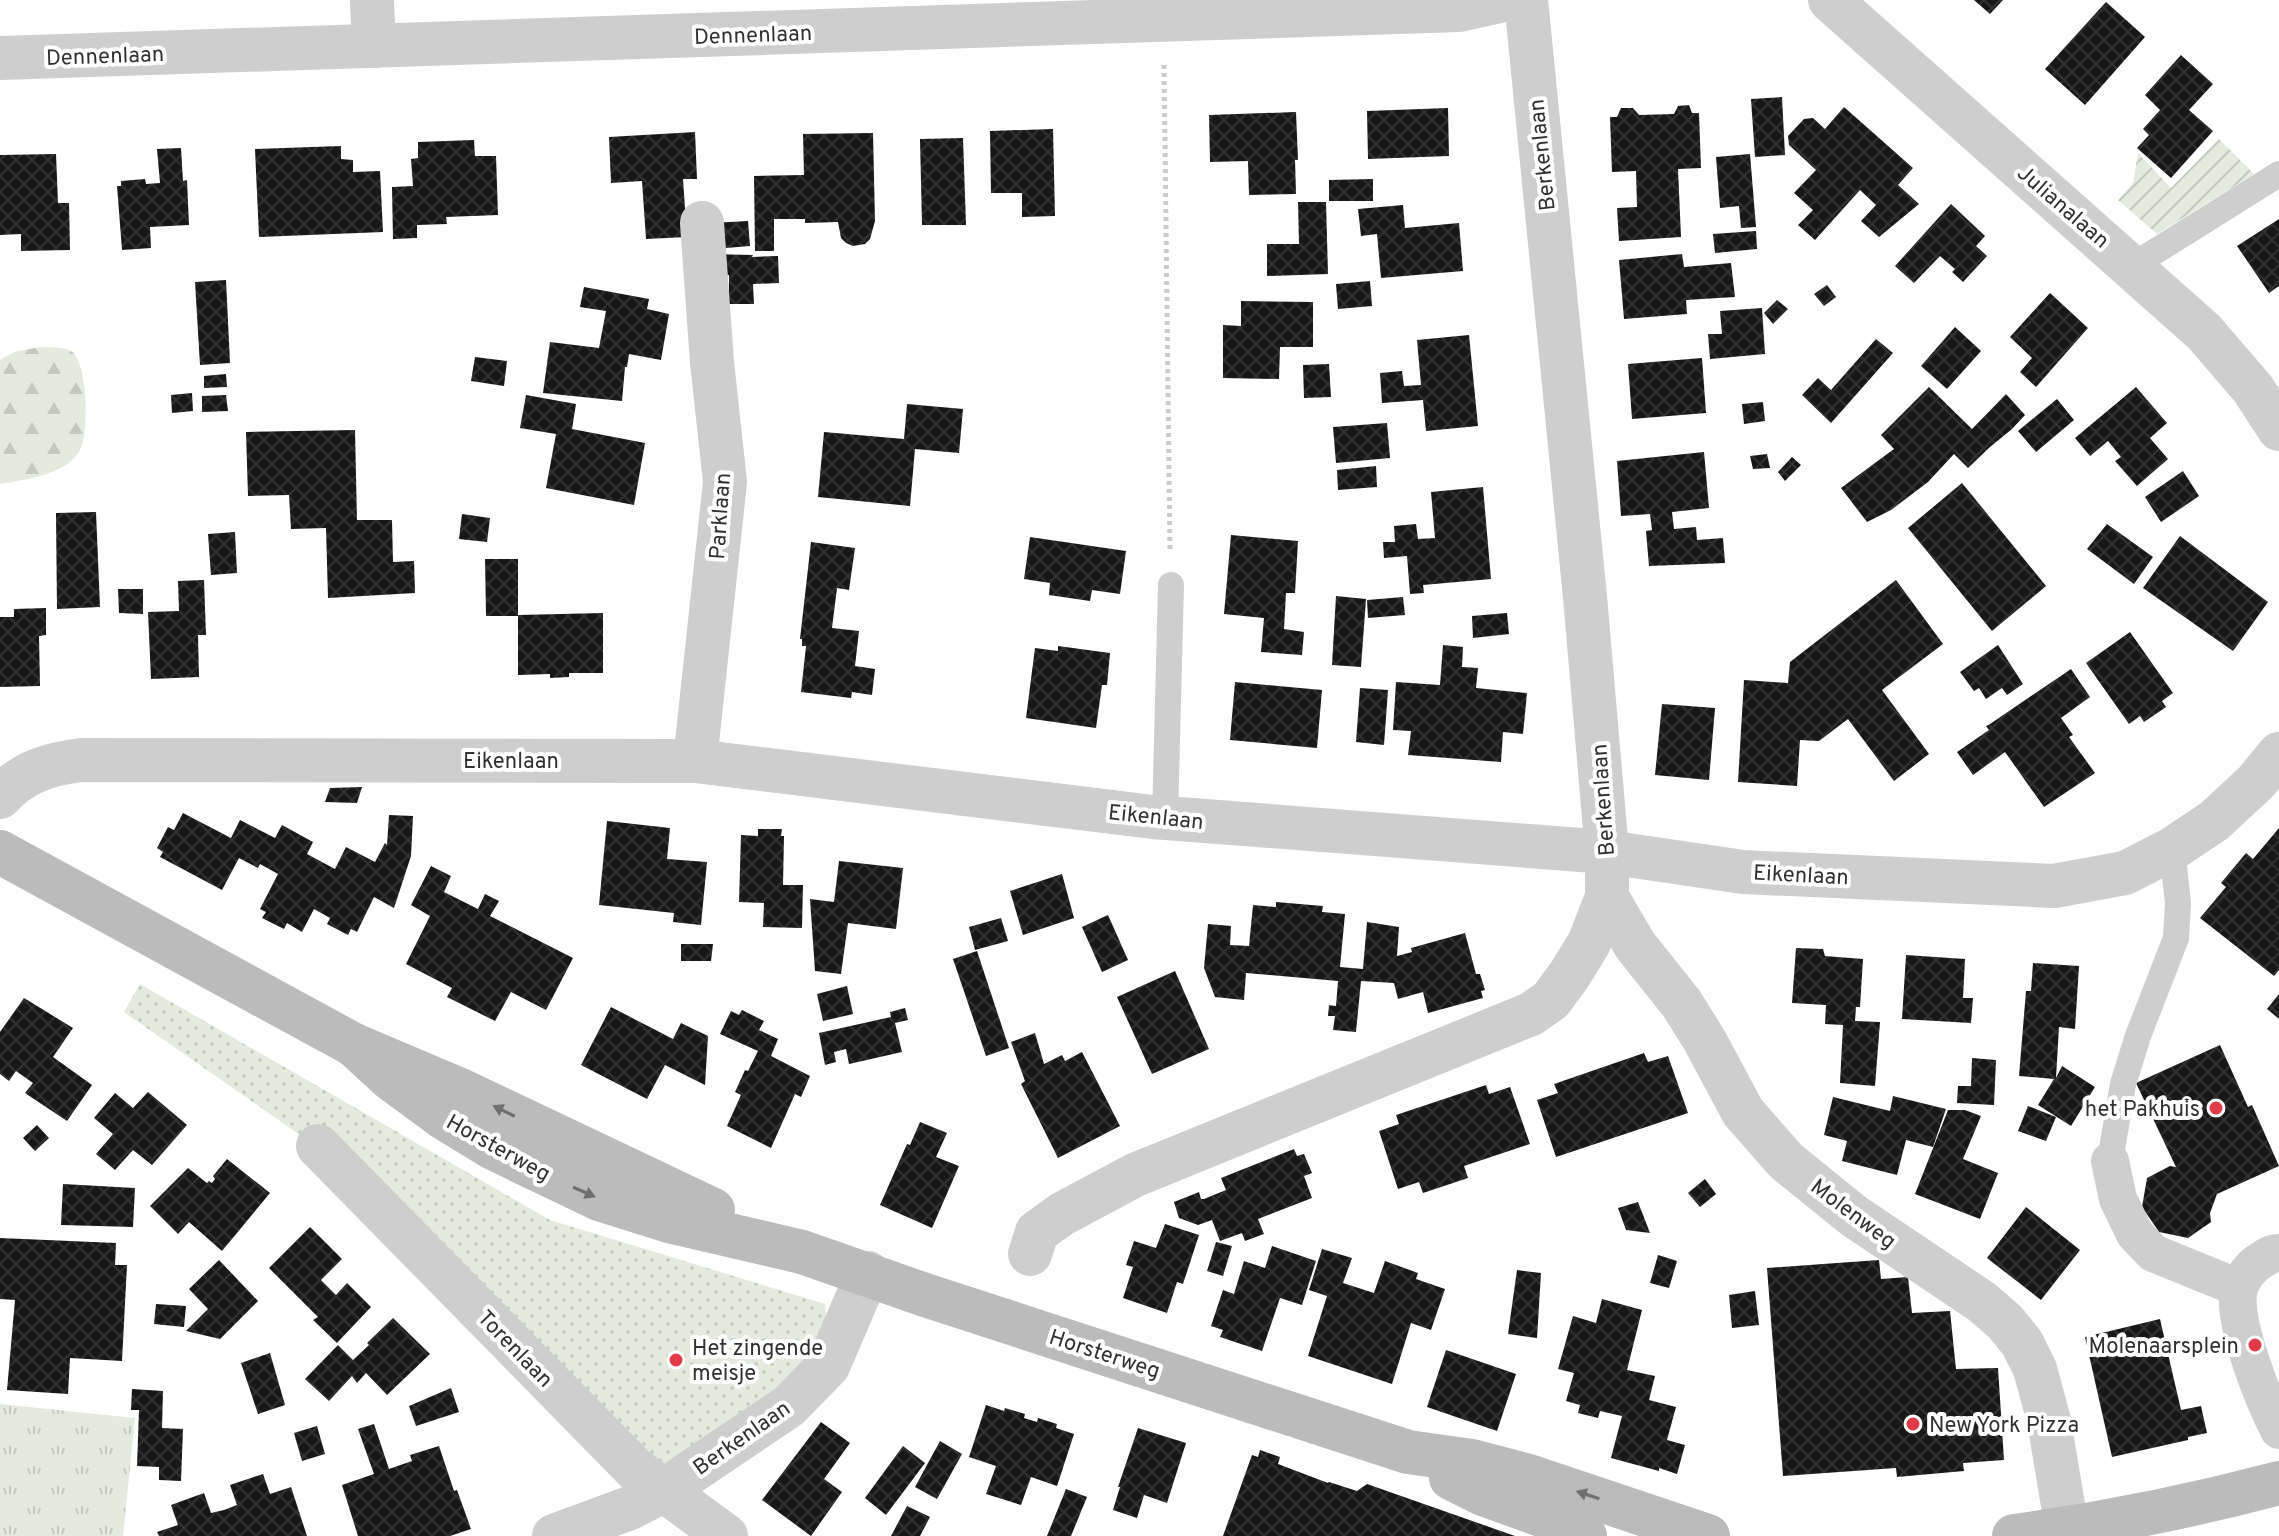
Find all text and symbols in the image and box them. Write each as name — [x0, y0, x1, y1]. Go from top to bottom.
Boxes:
street label: Dennenlaan — [693, 21, 813, 52]
street label: Dennenlaan — [45, 42, 165, 73]
street label: Berkenlaan — [1524, 97, 1563, 212]
street label: Julianalaan — [2011, 161, 2114, 255]
street label: Parklaan — [705, 472, 738, 561]
street label: Berkenlaan — [1587, 743, 1622, 857]
street label: Eikenlaan — [463, 749, 559, 776]
street label: Eikenlaan — [1107, 800, 1205, 837]
street label: Eikenlaan — [1752, 861, 1849, 892]
place label: het Pakhuis — [2085, 1097, 2200, 1124]
marker: het Pakhuis — [2207, 1099, 2225, 1117]
one-way arrow — [492, 1104, 516, 1118]
street label: Horsterweg — [441, 1110, 555, 1189]
street label: Molenweg — [1804, 1174, 1901, 1256]
one-way arrow — [572, 1185, 595, 1198]
street label: Torenlaan — [471, 1305, 558, 1394]
street label: Horsterweg — [1045, 1325, 1163, 1386]
place label: Molenaarsplein — [2088, 1334, 2239, 1361]
place label: Het zingende meisje — [692, 1336, 823, 1388]
marker: Molenaarsplein — [2246, 1336, 2264, 1354]
marker: Het zingende meisje — [667, 1351, 685, 1369]
street label: Berkenlaan — [689, 1396, 796, 1482]
place label: New York Pizza — [1929, 1413, 2079, 1440]
marker: New York Pizza — [1904, 1415, 1922, 1433]
one-way arrow — [1576, 1489, 1600, 1501]

